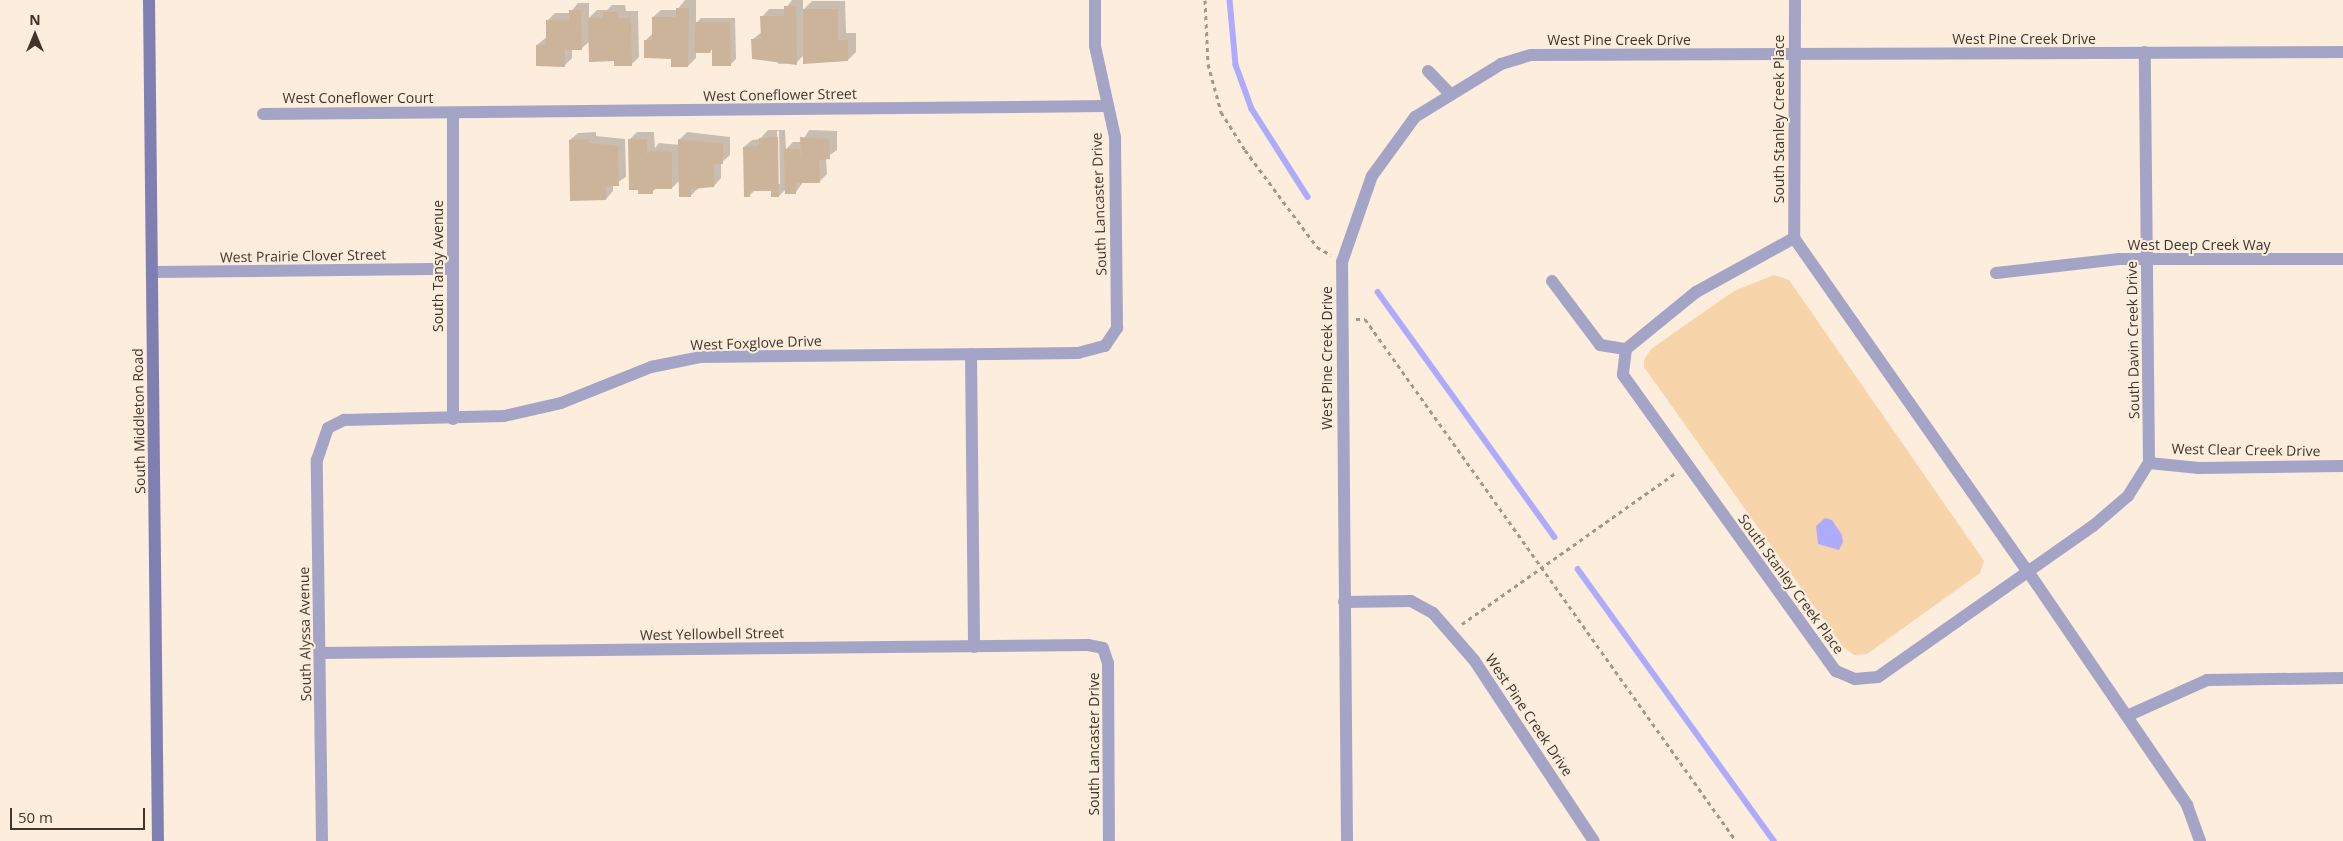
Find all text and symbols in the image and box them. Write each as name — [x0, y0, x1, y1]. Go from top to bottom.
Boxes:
north arrow — [10, 10, 60, 60]
text: N — [29, 10, 41, 29]
street label: West Pine Creek Drive — [1952, 31, 2096, 47]
street label: West Pine Creek Drive — [1547, 32, 1691, 48]
street label: South Stanley Creek Place — [1771, 35, 1787, 203]
street label: West Coneflower Street — [703, 85, 857, 105]
street label: West Coneflower Court — [282, 90, 434, 106]
street label: South Lancaster Drive — [1088, 132, 1110, 276]
street label: South Tansy Avenue — [430, 200, 446, 332]
street label: West Deep Creek Way — [2127, 237, 2271, 253]
street label: West Prairie Clover Street — [220, 246, 386, 266]
street label: South Davin Creek Drive — [2123, 261, 2143, 419]
street label: West Pine Creek Drive — [1319, 286, 1335, 430]
street label: West Foxglove Drive — [690, 332, 822, 354]
street label: South Middleton Road — [129, 348, 149, 494]
street label: West Clear Creek Drive — [2171, 440, 2321, 460]
street label: South Stanley Creek Place — [1735, 511, 1847, 657]
street label: South Alyssa Avenue — [295, 566, 315, 702]
street label: West Yellowbell Street — [640, 624, 784, 644]
street label: West Pine Creek Drive — [1482, 651, 1576, 779]
street label: South Lancaster Drive — [1086, 672, 1102, 816]
scale bar — [12, 798, 148, 830]
text: 50 m — [18, 807, 53, 827]

